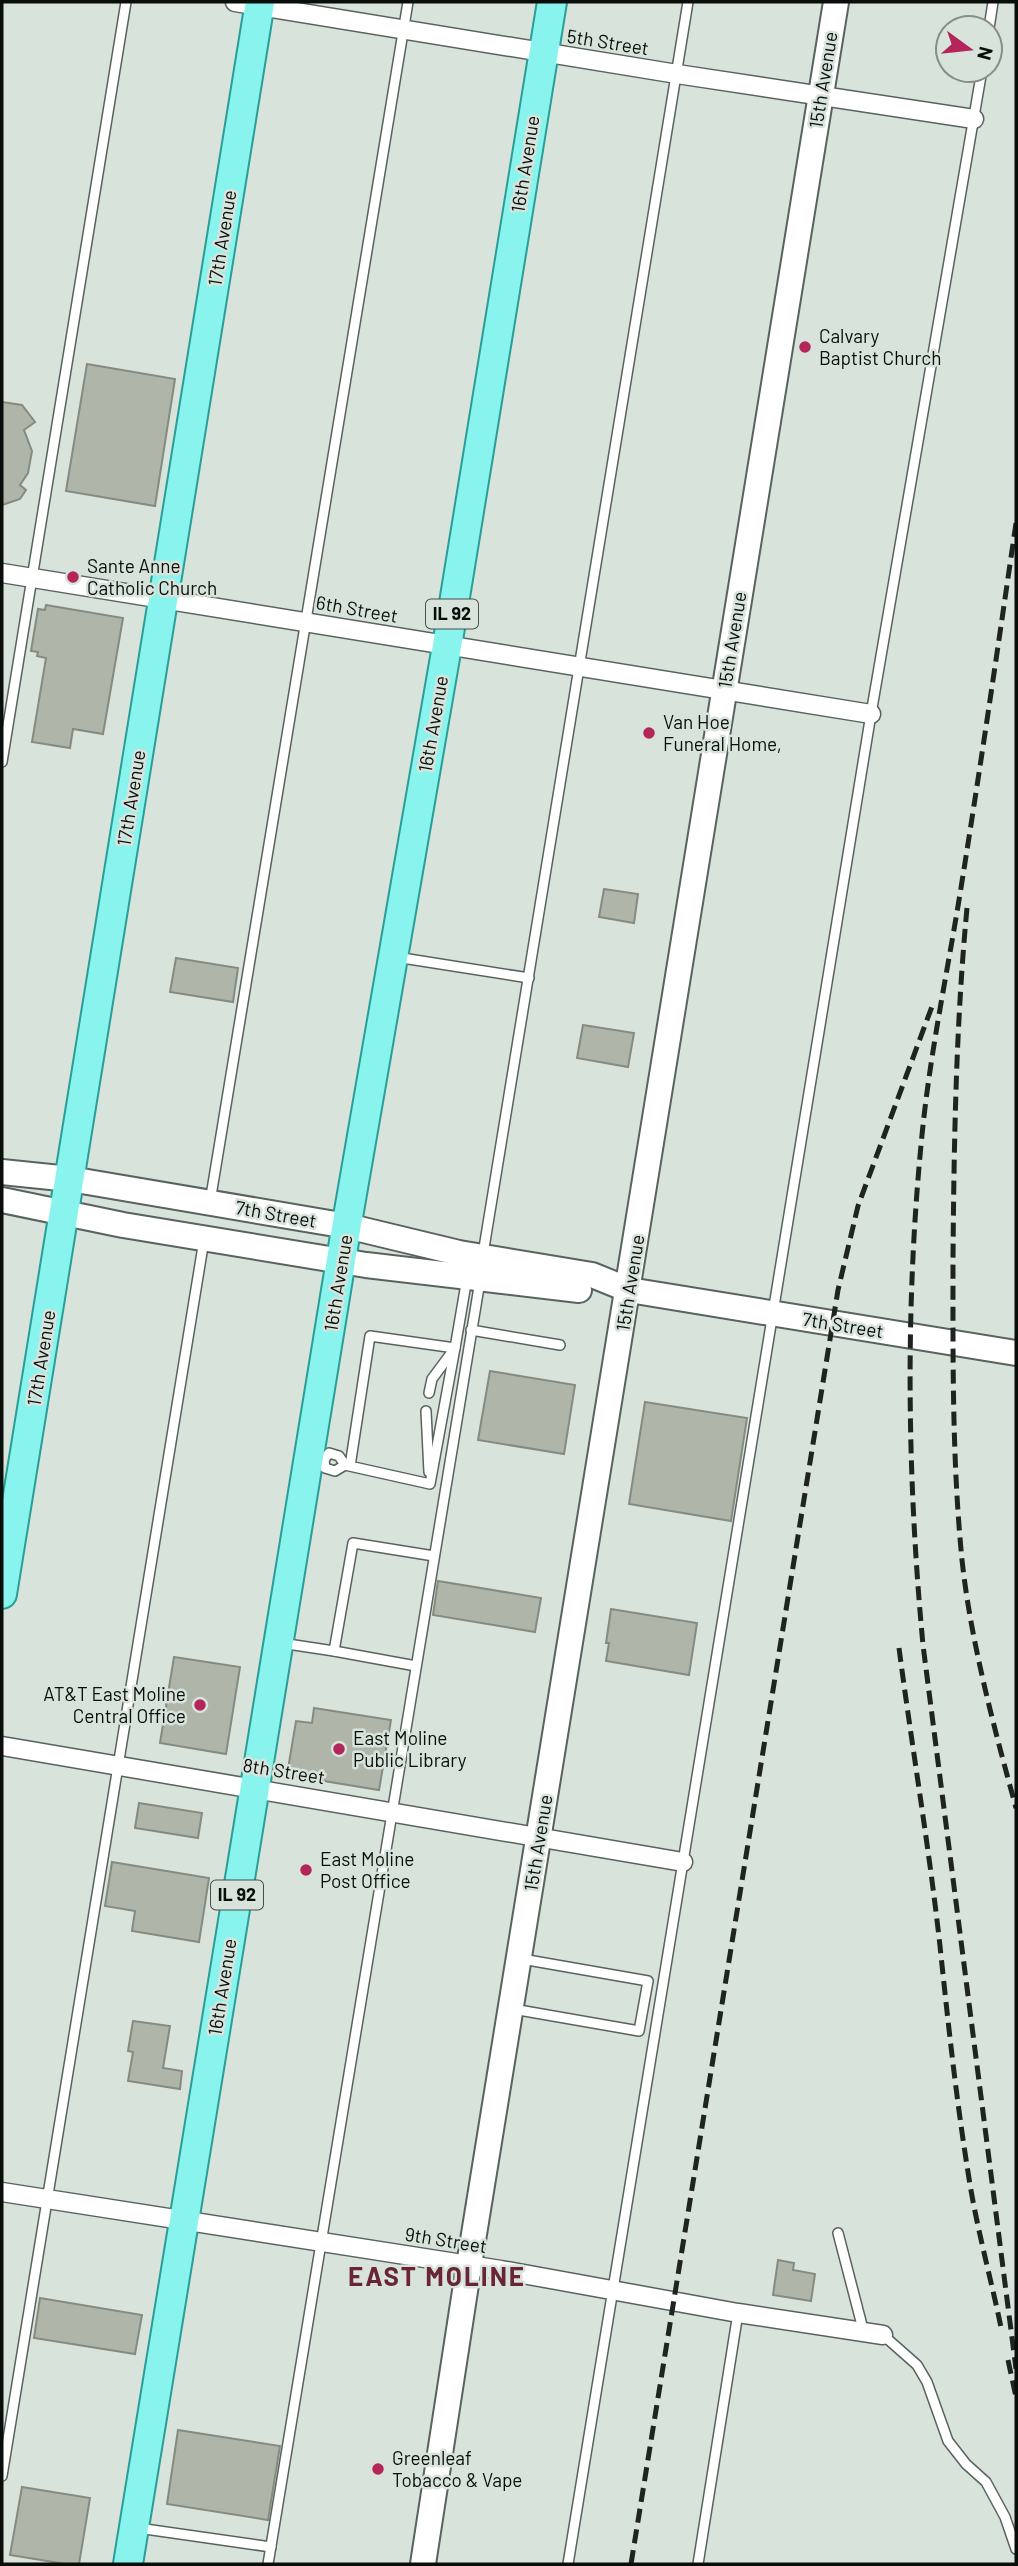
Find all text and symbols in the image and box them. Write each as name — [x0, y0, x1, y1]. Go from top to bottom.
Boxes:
north arrow — [934, 14, 1004, 84]
street label: 5th Street — [565, 24, 651, 59]
street label: 15th Avenue — [804, 30, 842, 130]
text: N — [973, 44, 999, 63]
street label: 16th Avenue — [505, 114, 544, 214]
street label: 17th Avenue — [203, 188, 240, 288]
place label: Calvary Baptist Church — [819, 324, 942, 369]
marker: Calvary Baptist Church — [797, 339, 813, 355]
place label: Sante Anne Catholic Church — [87, 554, 217, 599]
marker: Sante Anne Catholic Church — [65, 569, 81, 585]
street label: 6th Street — [314, 590, 400, 627]
street label: 15th Avenue — [713, 590, 751, 690]
road number: IL 92 — [426, 600, 478, 628]
street label: 16th Avenue — [413, 674, 452, 774]
place label: Van Hoe Funeral Home, — [663, 710, 782, 755]
marker: Van Hoe Funeral Home, — [641, 725, 657, 741]
street label: 17th Avenue — [112, 748, 149, 848]
street label: 7th Street — [234, 1195, 318, 1232]
street label: 16th Avenue — [318, 1233, 357, 1333]
street label: 15th Avenue — [611, 1233, 649, 1333]
street label: 7th Street — [801, 1307, 885, 1342]
street label: 17th Avenue — [22, 1308, 59, 1408]
place label: AT&T East Moline Central Office — [43, 1682, 186, 1727]
marker: AT&T East Moline Central Office — [192, 1697, 208, 1713]
place label: East Moline Public Library — [353, 1726, 467, 1771]
marker: East Moline Public Library — [331, 1741, 347, 1757]
street label: 8th Street — [241, 1753, 327, 1788]
street label: 15th Avenue — [519, 1793, 557, 1893]
place label: East Moline Post Office — [320, 1847, 414, 1892]
marker: East Moline Post Office — [298, 1862, 314, 1878]
road number: IL 92 — [211, 1881, 263, 1910]
street label: 16th Avenue — [202, 1937, 241, 2037]
street label: 9th Street — [403, 2222, 489, 2257]
district label: EAST MOLINE — [348, 2260, 526, 2291]
place label: Greenleaf Tobacco & Vape — [392, 2446, 523, 2491]
marker: Greenleaf Tobacco & Vape — [370, 2461, 386, 2477]

